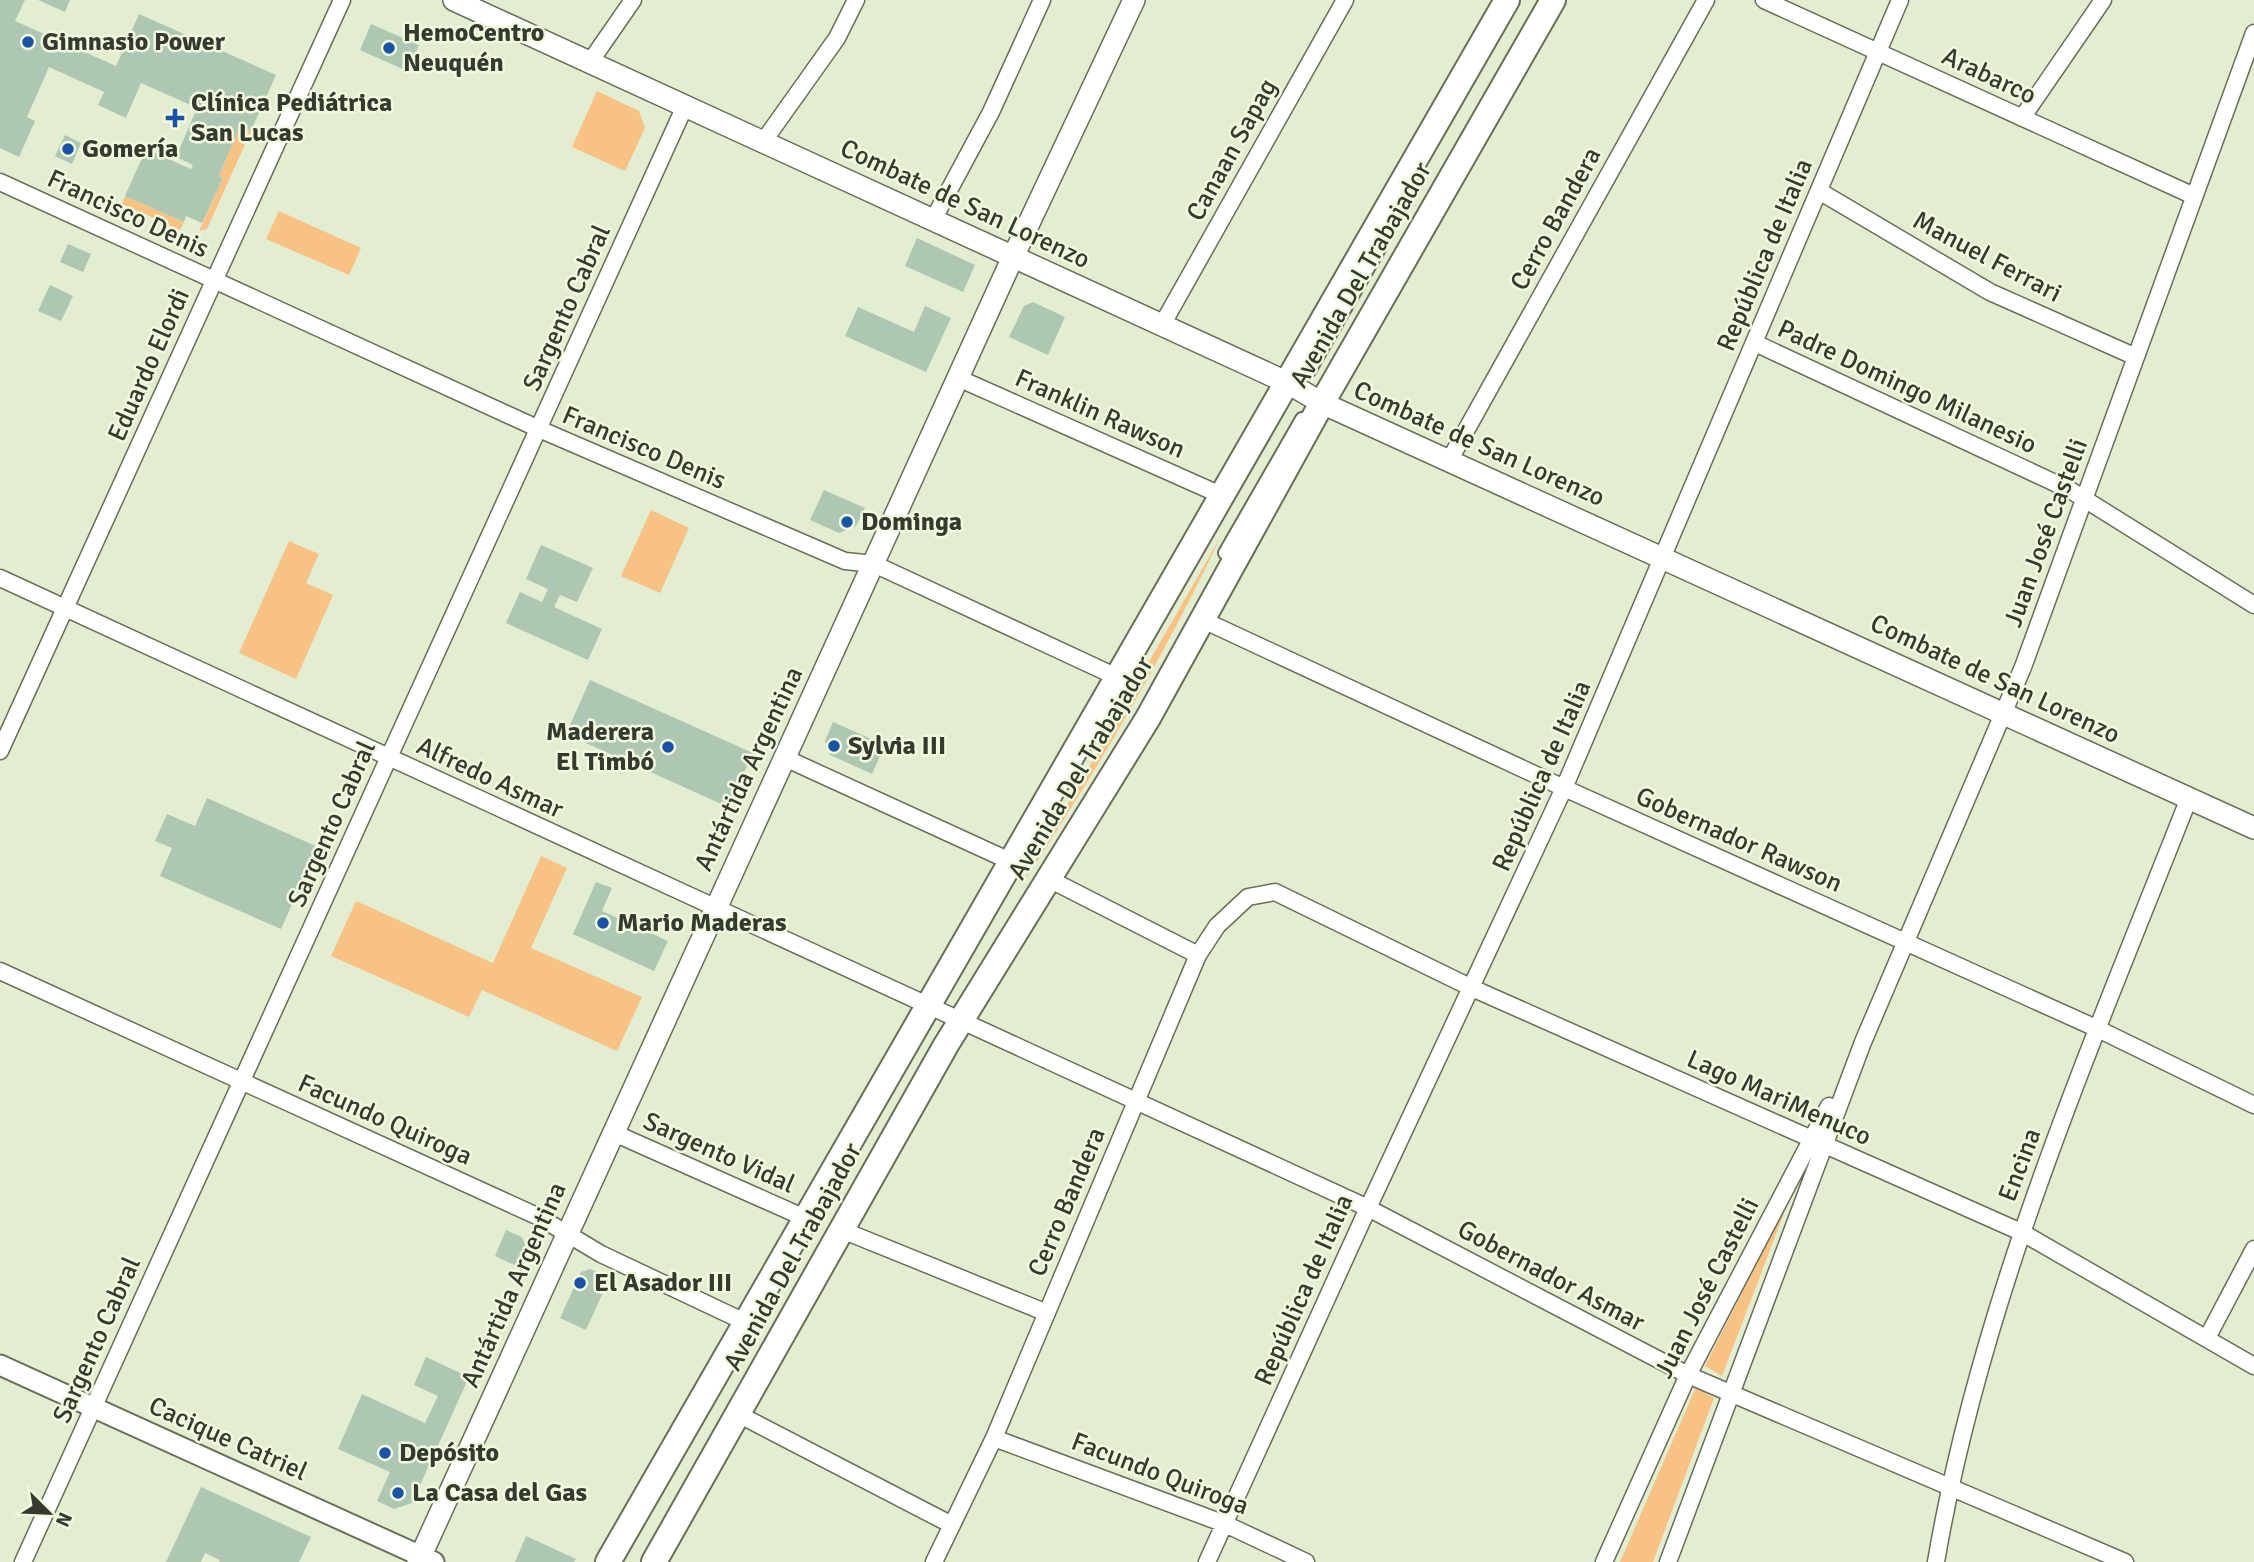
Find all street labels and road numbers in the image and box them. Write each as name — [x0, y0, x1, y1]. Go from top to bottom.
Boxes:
street label: Arabarco — [1937, 40, 2041, 112]
street label: Canaan Sapag — [1180, 73, 1284, 227]
street label: Combate de San Lorenzo — [835, 132, 1095, 276]
street label: Cerro Bandera — [1503, 142, 1609, 296]
street label: República de Italia — [1710, 154, 1820, 356]
street label: Avenida Del Trabajador — [1283, 156, 1439, 394]
street label: Francisco Denis — [42, 163, 214, 265]
street label: Manuel Ferrari — [1907, 204, 2067, 310]
street label: Sargento Cabral — [516, 220, 618, 396]
street label: Eduardo Elordi — [101, 284, 197, 446]
street label: Padre Domingo Milanesio — [1772, 313, 2042, 461]
street label: Franklin Rawson — [1010, 362, 1190, 466]
street label: Combate de San Lorenzo — [1348, 374, 1610, 514]
street label: Francisco Denis — [557, 399, 731, 497]
street label: Juan José Castelli — [1997, 434, 2095, 632]
street label: Combate de San Lorenzo — [1865, 607, 2125, 751]
street label: Avenida Del Trabajador — [1002, 650, 1161, 886]
street label: Antártida Argentina — [688, 662, 810, 876]
street label: República de Italia — [1486, 675, 1598, 877]
street label: Alfredo Asmar — [412, 730, 569, 826]
street label: Sargento Cabral — [281, 736, 383, 912]
street label: Gobernador Rawson — [1631, 780, 1847, 900]
street label: Lago MariMenuco — [1682, 1043, 1876, 1153]
street label: Facundo Quiroga — [293, 1067, 477, 1173]
street label: Sargento Vidal — [638, 1105, 800, 1201]
street label: Cerro Bandera — [1021, 1123, 1113, 1281]
street label: Encina — [1991, 1124, 2049, 1206]
street label: Avenida Del Trabajador — [717, 1137, 869, 1376]
street label: Antártida Argentina — [454, 1177, 574, 1393]
street label: República de Italia — [1248, 1189, 1360, 1391]
street label: Juan José Castelli — [1648, 1192, 1766, 1384]
street label: Gobernador Asmar — [1452, 1213, 1650, 1339]
street label: Sargento Cabral — [46, 1252, 148, 1428]
street label: Cacique Catriel — [144, 1390, 312, 1488]
street label: Facundo Quiroga — [1067, 1426, 1253, 1522]

